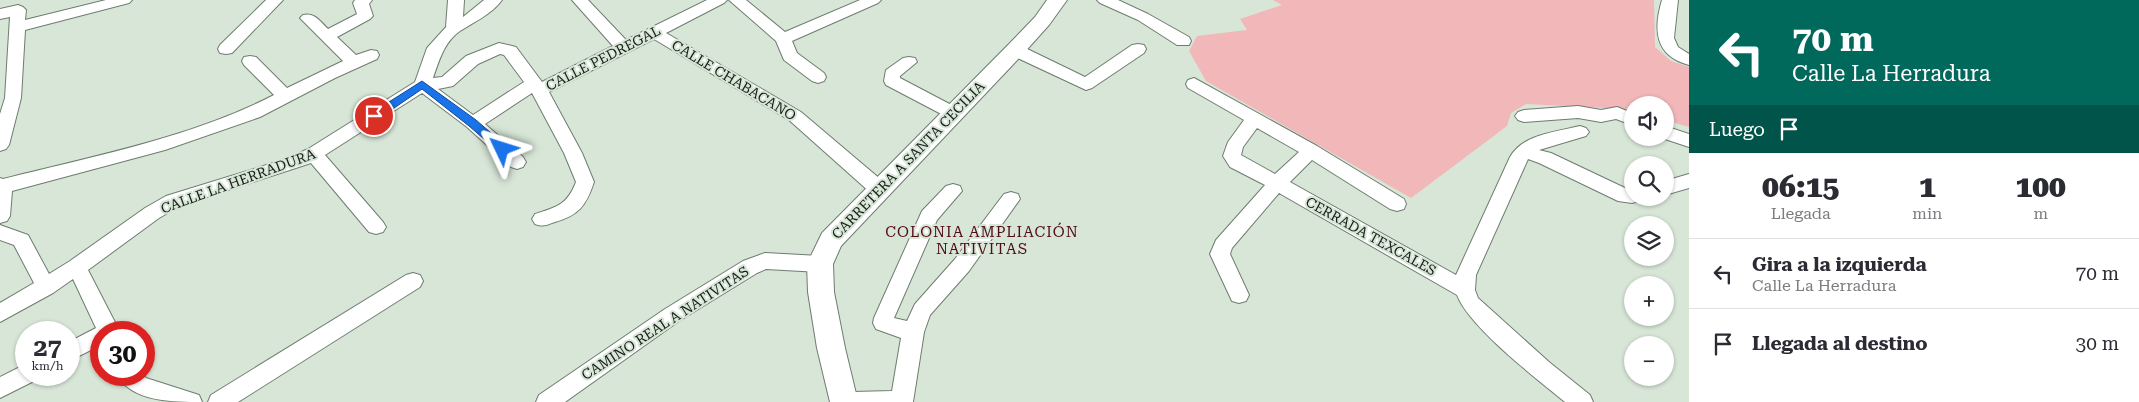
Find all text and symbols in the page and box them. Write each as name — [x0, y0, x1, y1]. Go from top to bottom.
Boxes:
text: 70 m — [1792, 19, 1874, 60]
icon: left — [1709, 20, 1774, 85]
street label: CALLE PEDREGAL — [543, 22, 663, 94]
street label: CALLE CHABACANO — [669, 37, 799, 123]
text: Calle La Herradura — [1792, 61, 1991, 86]
street label: CARRETERA A SANTA CECILIA — [828, 78, 988, 242]
pin — [353, 95, 395, 137]
map controls — [1624, 96, 1674, 386]
button: sound — [1624, 96, 1674, 146]
icon: arrive — [360, 102, 388, 130]
icon: arrive — [1775, 115, 1803, 143]
text: Luego — [1709, 118, 1765, 141]
position arrow — [475, 122, 527, 174]
street label: CALLE LA HERRADURA — [158, 145, 318, 216]
button: search — [1624, 156, 1674, 206]
text: 06:15 — [1762, 169, 1839, 204]
text: 1 — [1919, 169, 1936, 204]
text: 100 — [2015, 169, 2066, 204]
street label: CERRADA TEXCALES — [1303, 193, 1439, 279]
text: Llegada — [1771, 204, 1831, 223]
text: min — [1912, 204, 1942, 223]
text: m — [2033, 204, 2048, 223]
button: layers — [1624, 216, 1674, 266]
district label: COLONIA AMPLIACIÓN NATIVITAS — [885, 222, 1079, 258]
text: Gira a la izquierda — [1752, 253, 1927, 276]
icon: left — [1709, 260, 1737, 288]
text: 70 m — [2076, 262, 2119, 285]
street label: CAMINO REAL A NATIVITAS — [578, 263, 752, 383]
button: + — [1624, 276, 1674, 326]
text: Calle La Herradura — [1752, 276, 1896, 295]
speed limit sign: 30 — [90, 321, 155, 386]
icon: arrive — [1709, 330, 1737, 358]
text: Llegada al destino — [1752, 332, 1928, 355]
text: 30 m — [2076, 332, 2119, 355]
text: 27 — [33, 333, 62, 362]
button: − — [1624, 336, 1674, 386]
text: km/h — [31, 359, 64, 373]

